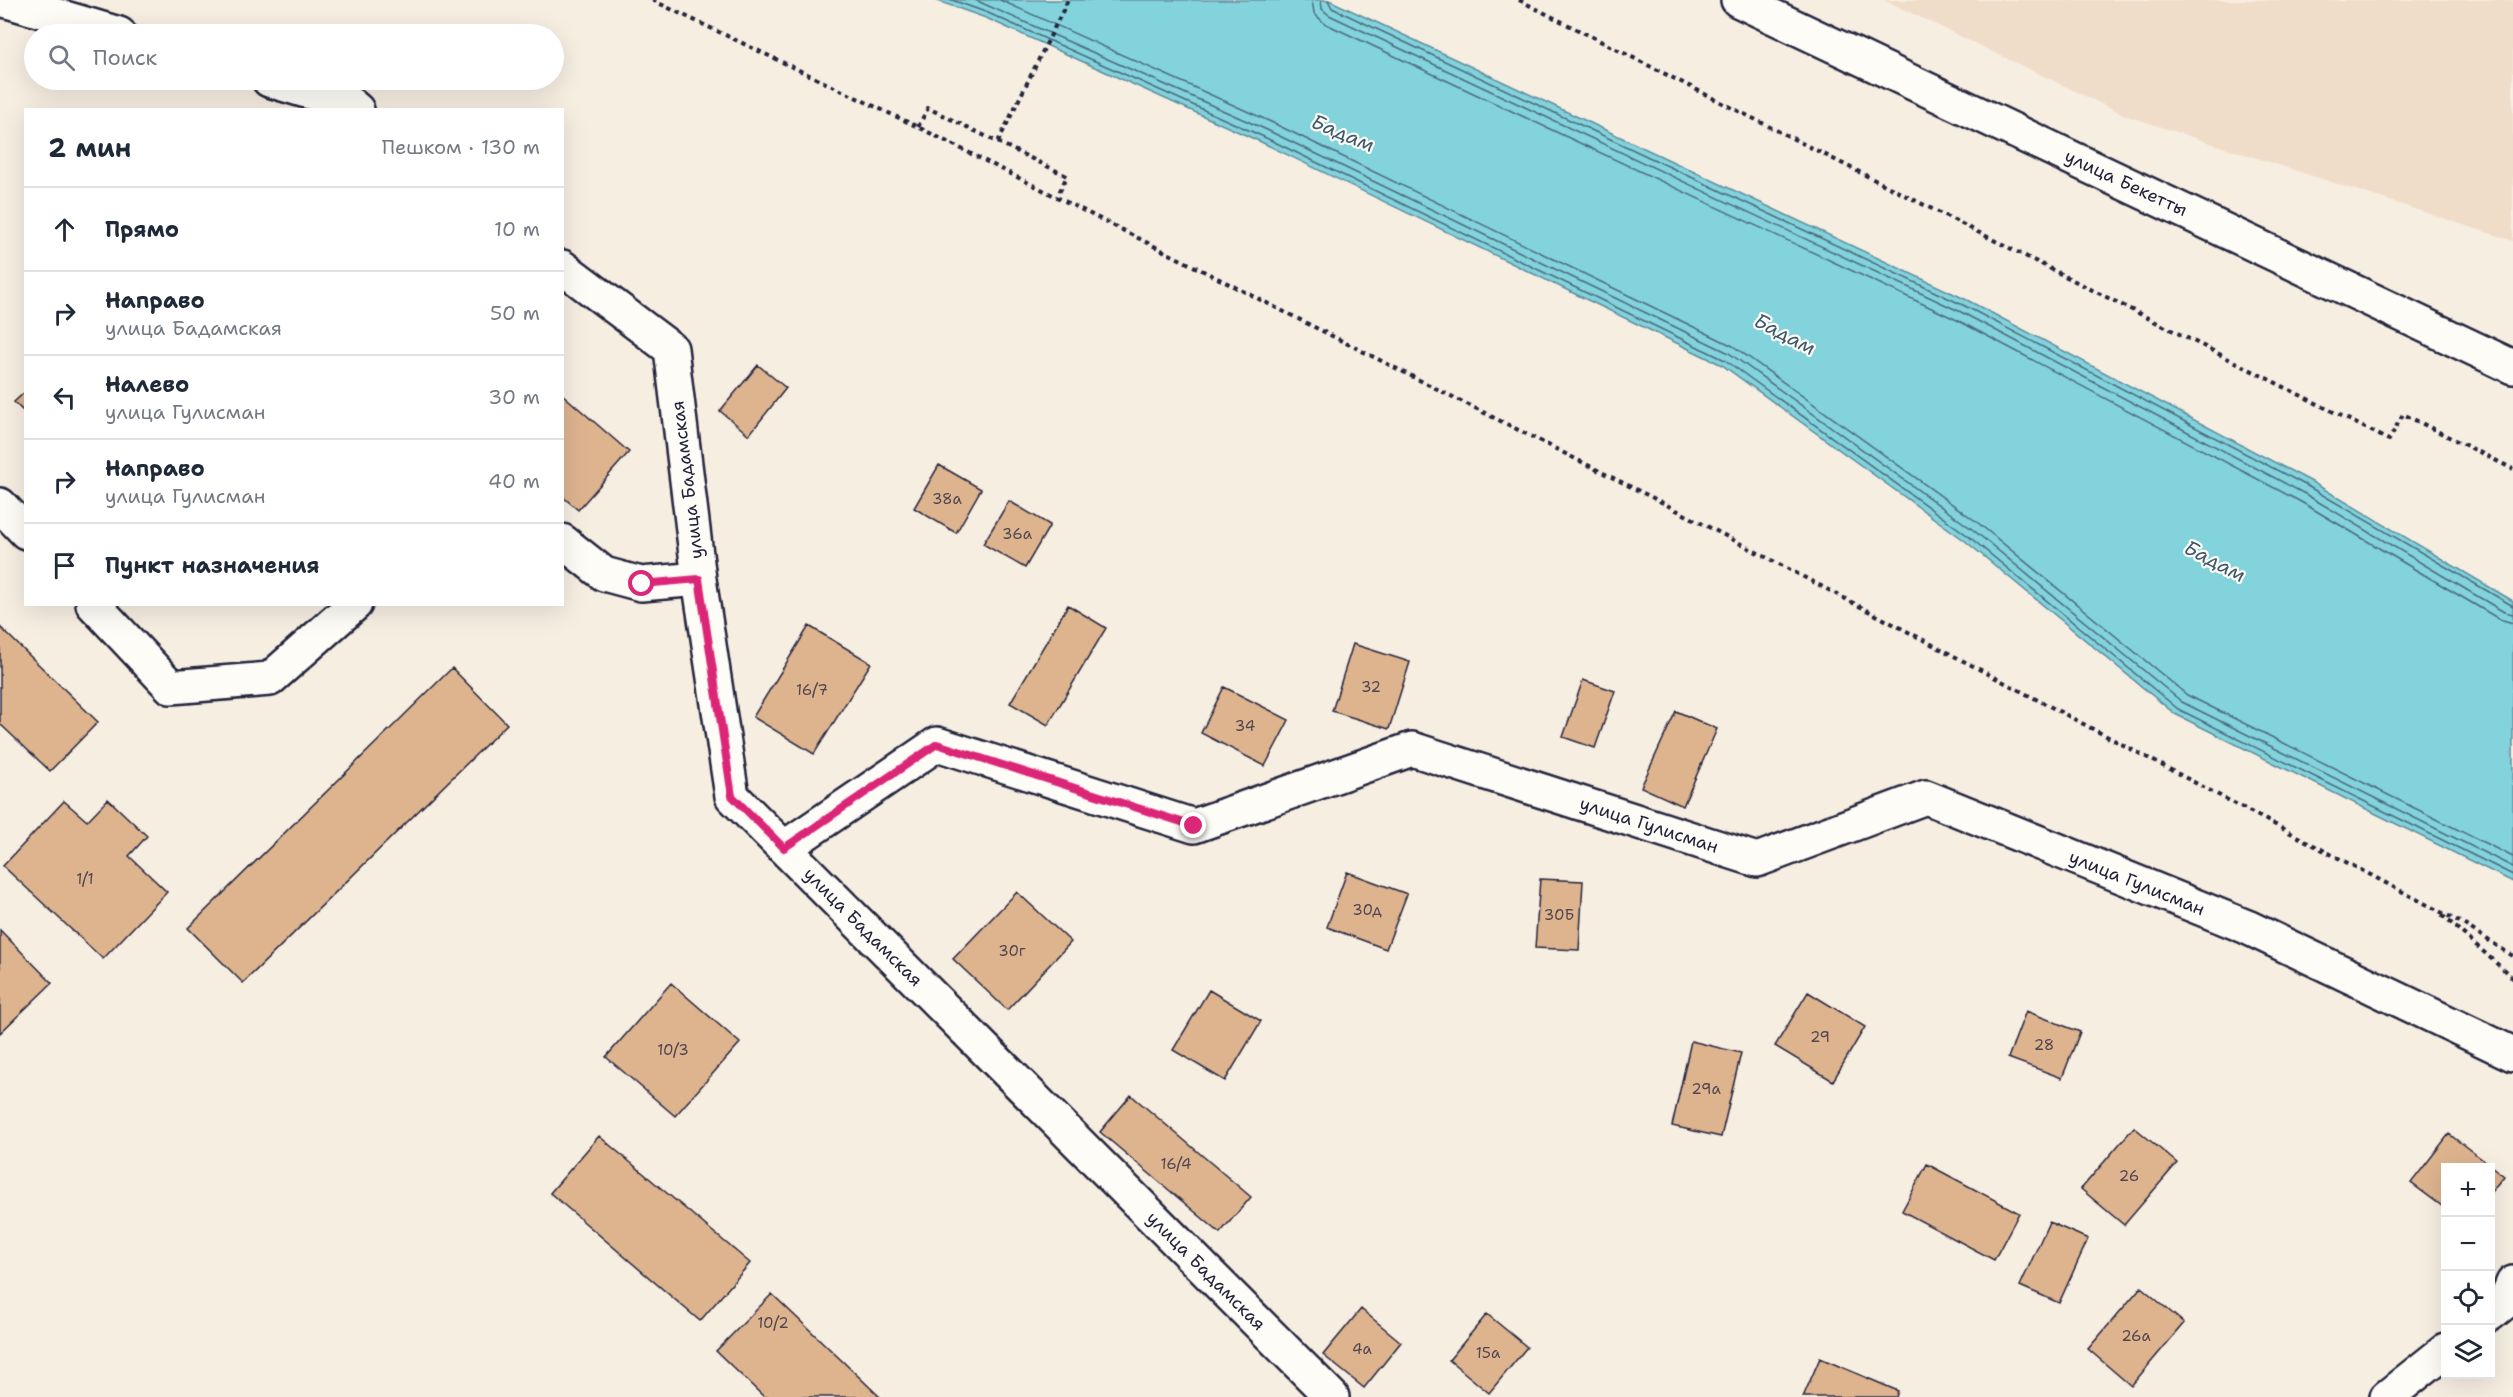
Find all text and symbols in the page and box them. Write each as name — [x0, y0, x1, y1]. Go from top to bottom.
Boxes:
search box — [24, 24, 564, 90]
icon: search — [45, 41, 78, 74]
text: Поиск — [93, 43, 157, 72]
water label: Бадам — [1307, 108, 1379, 158]
text: 2 мин — [48, 130, 131, 165]
text: Пешком · 130 m — [382, 134, 540, 160]
street label: улица Бекетты — [2061, 144, 2191, 222]
icon: ahead — [48, 213, 81, 246]
text: Прямо — [105, 215, 179, 244]
text: 10 m — [494, 216, 540, 242]
text: Направо — [105, 286, 205, 315]
icon: right — [48, 297, 81, 330]
text: 50 m — [490, 300, 540, 326]
water label: Бадам — [1750, 307, 1820, 361]
text: улица Бадамская — [105, 315, 282, 341]
text: Налево — [105, 370, 189, 399]
icon: left — [48, 381, 81, 414]
text: 30 m — [488, 384, 540, 410]
text: улица Гулисман — [105, 399, 265, 425]
street label: улица Бадамская — [665, 400, 709, 560]
text: Направо — [105, 454, 205, 483]
icon: right — [48, 465, 81, 498]
text: 40 m — [488, 468, 540, 494]
text: улица Гулисман — [105, 483, 265, 509]
house number: 38а — [932, 489, 963, 509]
house number: 36а — [1002, 524, 1033, 544]
water label: Бадам — [2180, 534, 2250, 588]
icon: arrive — [48, 549, 81, 582]
text: Пункт назначения — [105, 551, 319, 580]
route start — [628, 570, 654, 596]
house number: 32 — [1361, 677, 1381, 697]
house number: 16/7 — [796, 680, 828, 700]
house number: 34 — [1235, 716, 1255, 736]
street label: улица Гулисман — [1577, 791, 1721, 859]
route end — [1180, 812, 1206, 838]
street label: улица Гулисман — [2066, 845, 2208, 921]
street label: улица Бадамская — [798, 862, 928, 992]
house number: 1/1 — [76, 869, 94, 889]
house number: 30д — [1352, 900, 1382, 920]
house number: 30Б — [1544, 905, 1574, 925]
house number: 30г — [998, 941, 1026, 961]
house number: 29 — [1810, 1027, 1830, 1047]
house number: 28 — [2034, 1035, 2054, 1055]
house number: 10/3 — [657, 1040, 689, 1060]
house number: 29а — [1691, 1079, 1721, 1099]
house number: 16/4 — [1160, 1154, 1192, 1174]
map controls — [2441, 1163, 2495, 1379]
button: + — [2441, 1163, 2495, 1217]
house number: 26 — [2119, 1166, 2139, 1186]
street label: улица Бадамская — [1141, 1206, 1271, 1336]
button: − — [2441, 1217, 2495, 1271]
button: locate — [2441, 1271, 2495, 1325]
house number: 10/2 — [757, 1313, 789, 1333]
button: layers — [2441, 1325, 2495, 1379]
house number: 26а — [2121, 1326, 2151, 1346]
house number: 4а — [1352, 1339, 1373, 1359]
house number: 15а — [1476, 1343, 1501, 1363]

